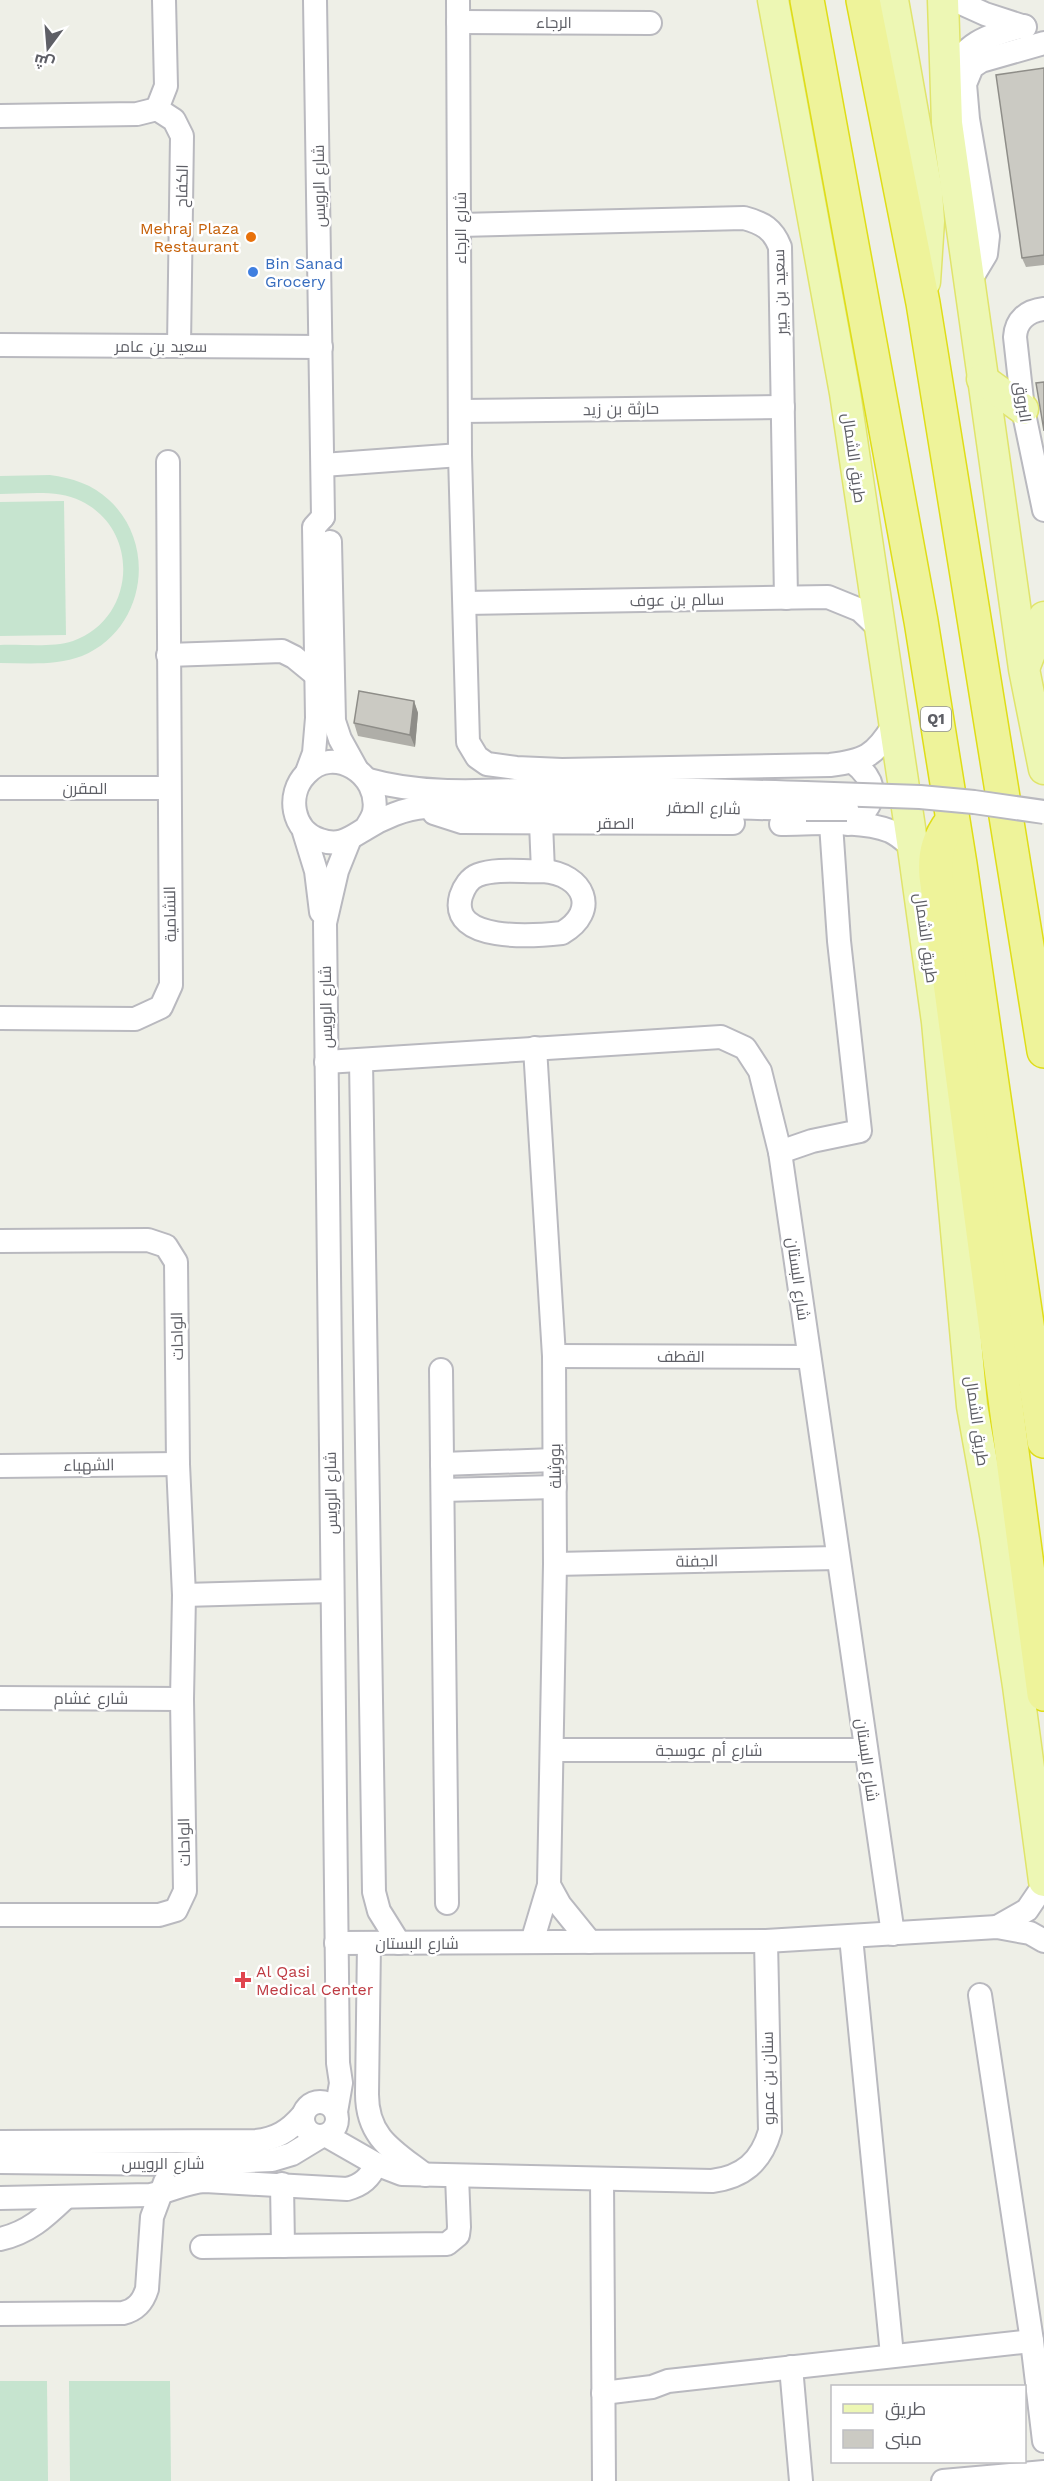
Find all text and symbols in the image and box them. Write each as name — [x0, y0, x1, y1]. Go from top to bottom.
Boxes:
street label: الرجاء — [536, 13, 572, 32]
north arrow — [18, 18, 78, 78]
text: ش — [32, 50, 56, 74]
street label: شارع الرويس — [309, 144, 331, 228]
street label: الكفاح — [172, 164, 194, 208]
street label: شارع الرجاء — [451, 192, 472, 264]
place label: Mehraj Plaza Restaurant — [140, 219, 239, 256]
marker: Mehraj Plaza Restaurant — [244, 230, 258, 244]
street label: سعيد بن جبير — [769, 249, 792, 336]
place label: Bin Sanad Grocery — [265, 254, 343, 291]
marker: Bin Sanad Grocery — [246, 265, 260, 279]
street label: سعيد بن عامر — [114, 337, 207, 357]
street label: البروق — [1010, 381, 1035, 424]
street label: حارثة بن زيد — [583, 399, 659, 420]
street label: طريق الشمال — [837, 412, 870, 504]
street label: سالم بن عوف — [630, 590, 724, 612]
road number: Q1 — [921, 707, 951, 731]
street label: المقرن — [62, 779, 108, 799]
street label: شارع الصقر — [666, 798, 741, 820]
street label: الصقر — [596, 814, 635, 833]
street label: النشامية — [160, 886, 180, 942]
street label: طريق الشمال — [909, 892, 942, 984]
street label: شارع الرويس — [316, 965, 338, 1049]
street label: شارع البستان — [781, 1236, 813, 1322]
street label: الواحات — [167, 1312, 187, 1360]
street label: القطف — [657, 1347, 705, 1366]
street label: طريق الشمال — [960, 1375, 993, 1467]
street label: بووثيلة — [545, 1443, 565, 1489]
street label: شارع الرويس — [321, 1451, 343, 1535]
street label: الشهباء — [63, 1455, 115, 1476]
street label: الجفنة — [676, 1551, 718, 1571]
street label: شارع غشام — [54, 1689, 128, 1710]
street label: شارع البستان — [850, 1717, 882, 1803]
street label: شارع أم عوسجة — [655, 1741, 763, 1762]
street label: الواحات — [174, 1818, 194, 1866]
street label: شارع البستان — [375, 1934, 459, 1955]
place label: Al Qasi Medical Center — [256, 1962, 374, 1999]
marker: Al Qasi Medical Center — [234, 1971, 252, 1989]
street label: سنان بن عمرو — [758, 2031, 779, 2125]
street label: شارع الرويس — [122, 2154, 204, 2175]
legend — [831, 2385, 1026, 2463]
text: طريق — [885, 2398, 926, 2421]
text: مبنى — [885, 2428, 922, 2450]

